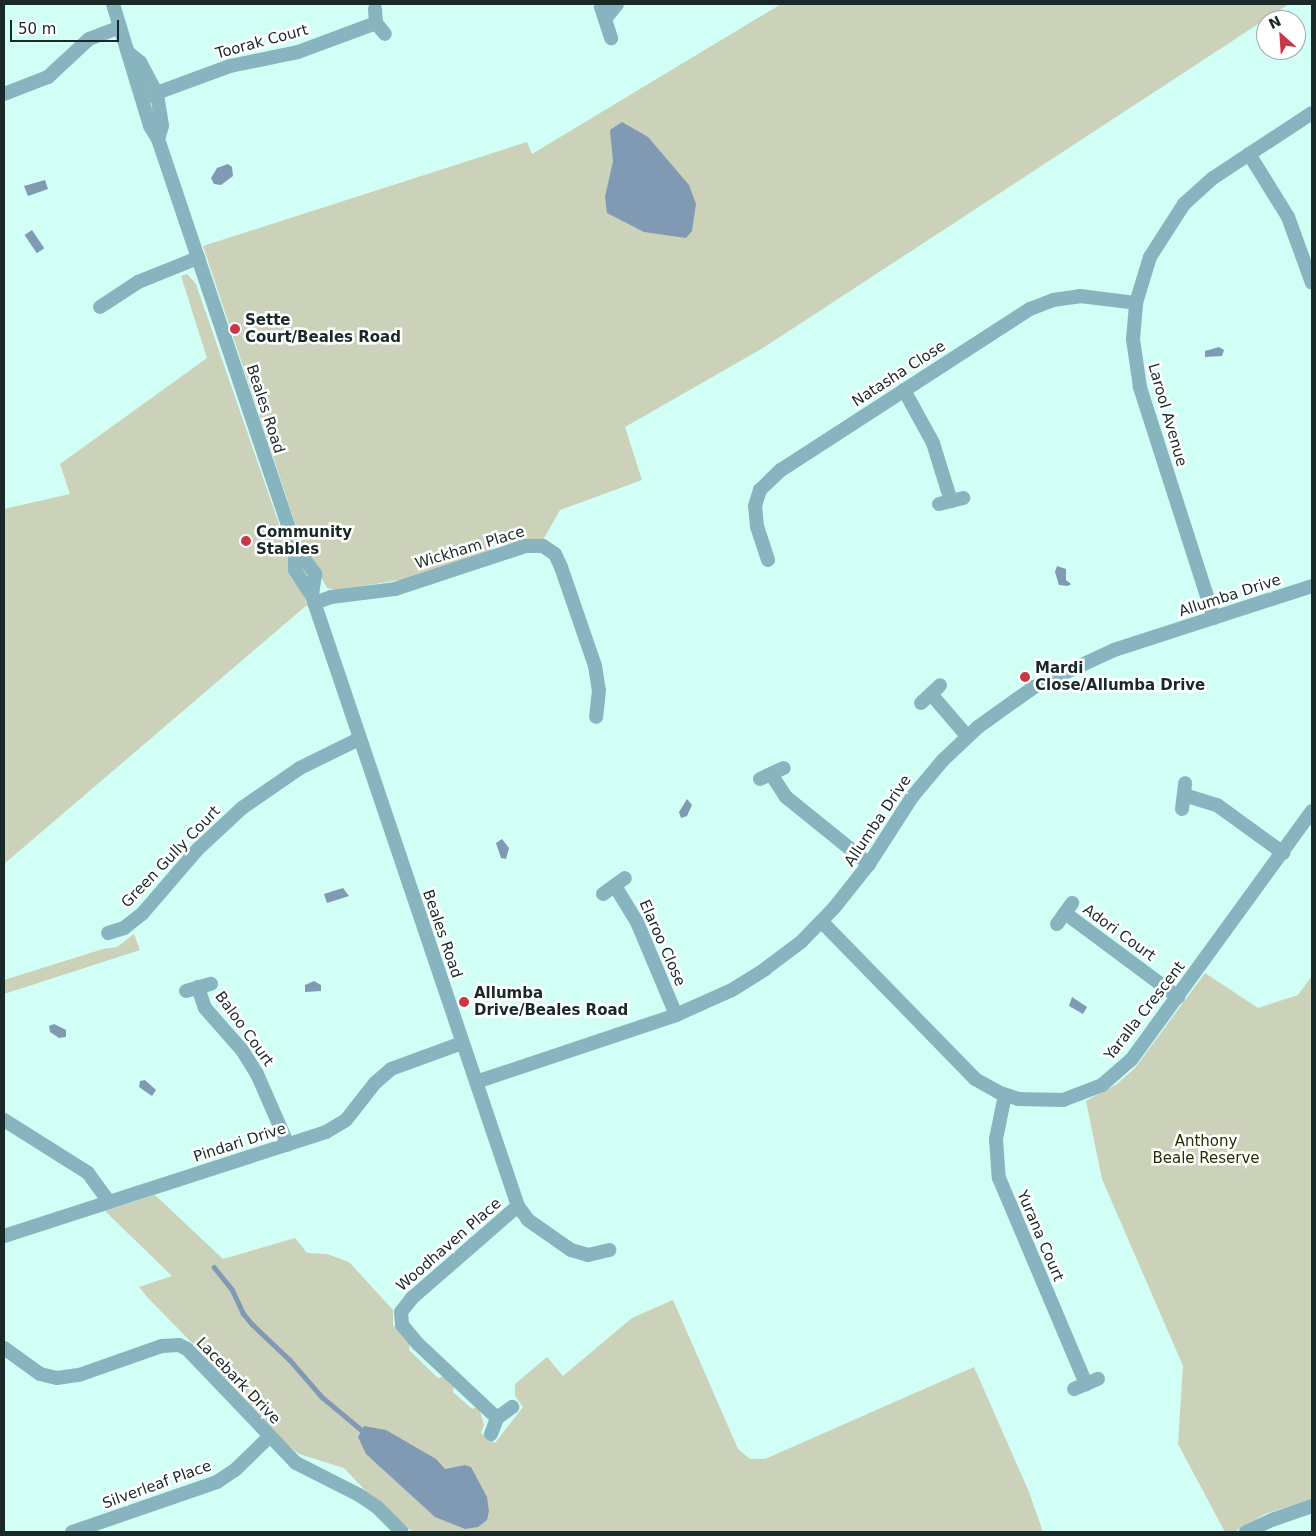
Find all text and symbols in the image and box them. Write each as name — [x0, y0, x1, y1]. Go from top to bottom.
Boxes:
scale bar — [12, 10, 121, 42]
north arrow — [1256, 10, 1306, 60]
text: N — [1266, 13, 1284, 32]
text: 50 m — [18, 20, 56, 38]
street label: Toorak Court — [214, 21, 310, 63]
place label: Sette Court/Beales Road — [245, 311, 401, 346]
marker: Sette Court/Beales Road — [229, 323, 241, 335]
street label: Natasha Close — [849, 337, 949, 411]
street label: Larool Avenue — [1144, 361, 1190, 469]
street label: Beales Road — [242, 362, 288, 456]
place label: Community Stables — [256, 523, 352, 558]
street label: Wickham Place — [413, 523, 527, 573]
marker: Community Stables — [240, 535, 252, 547]
street label: Allumba Drive — [1177, 571, 1283, 621]
place label: Mardi Close/Allumba Drive — [1035, 659, 1205, 694]
marker: Mardi Close/Allumba Drive — [1019, 671, 1031, 683]
street label: Allumba Drive — [841, 772, 915, 870]
street label: Green Gully Court — [118, 802, 224, 912]
street label: Beales Road — [418, 887, 466, 981]
street label: Elaroo Close — [635, 897, 689, 989]
street label: Adori Court — [1079, 901, 1159, 965]
street label: Yaralla Crescent — [1101, 958, 1189, 1064]
place label: Allumba Drive/Beales Road — [474, 984, 628, 1019]
street label: Baloo Court — [211, 988, 277, 1070]
marker: Allumba Drive/Beales Road — [458, 996, 470, 1008]
street label: Pindari Drive — [191, 1120, 289, 1166]
park label: Anthony Beale Reserve — [1152, 1132, 1260, 1167]
street label: Yurana Court — [1013, 1188, 1067, 1284]
street label: Woodhaven Place — [393, 1195, 505, 1295]
street label: Lacebark Drive — [192, 1334, 284, 1428]
street label: Silverleaf Place — [100, 1457, 214, 1513]

